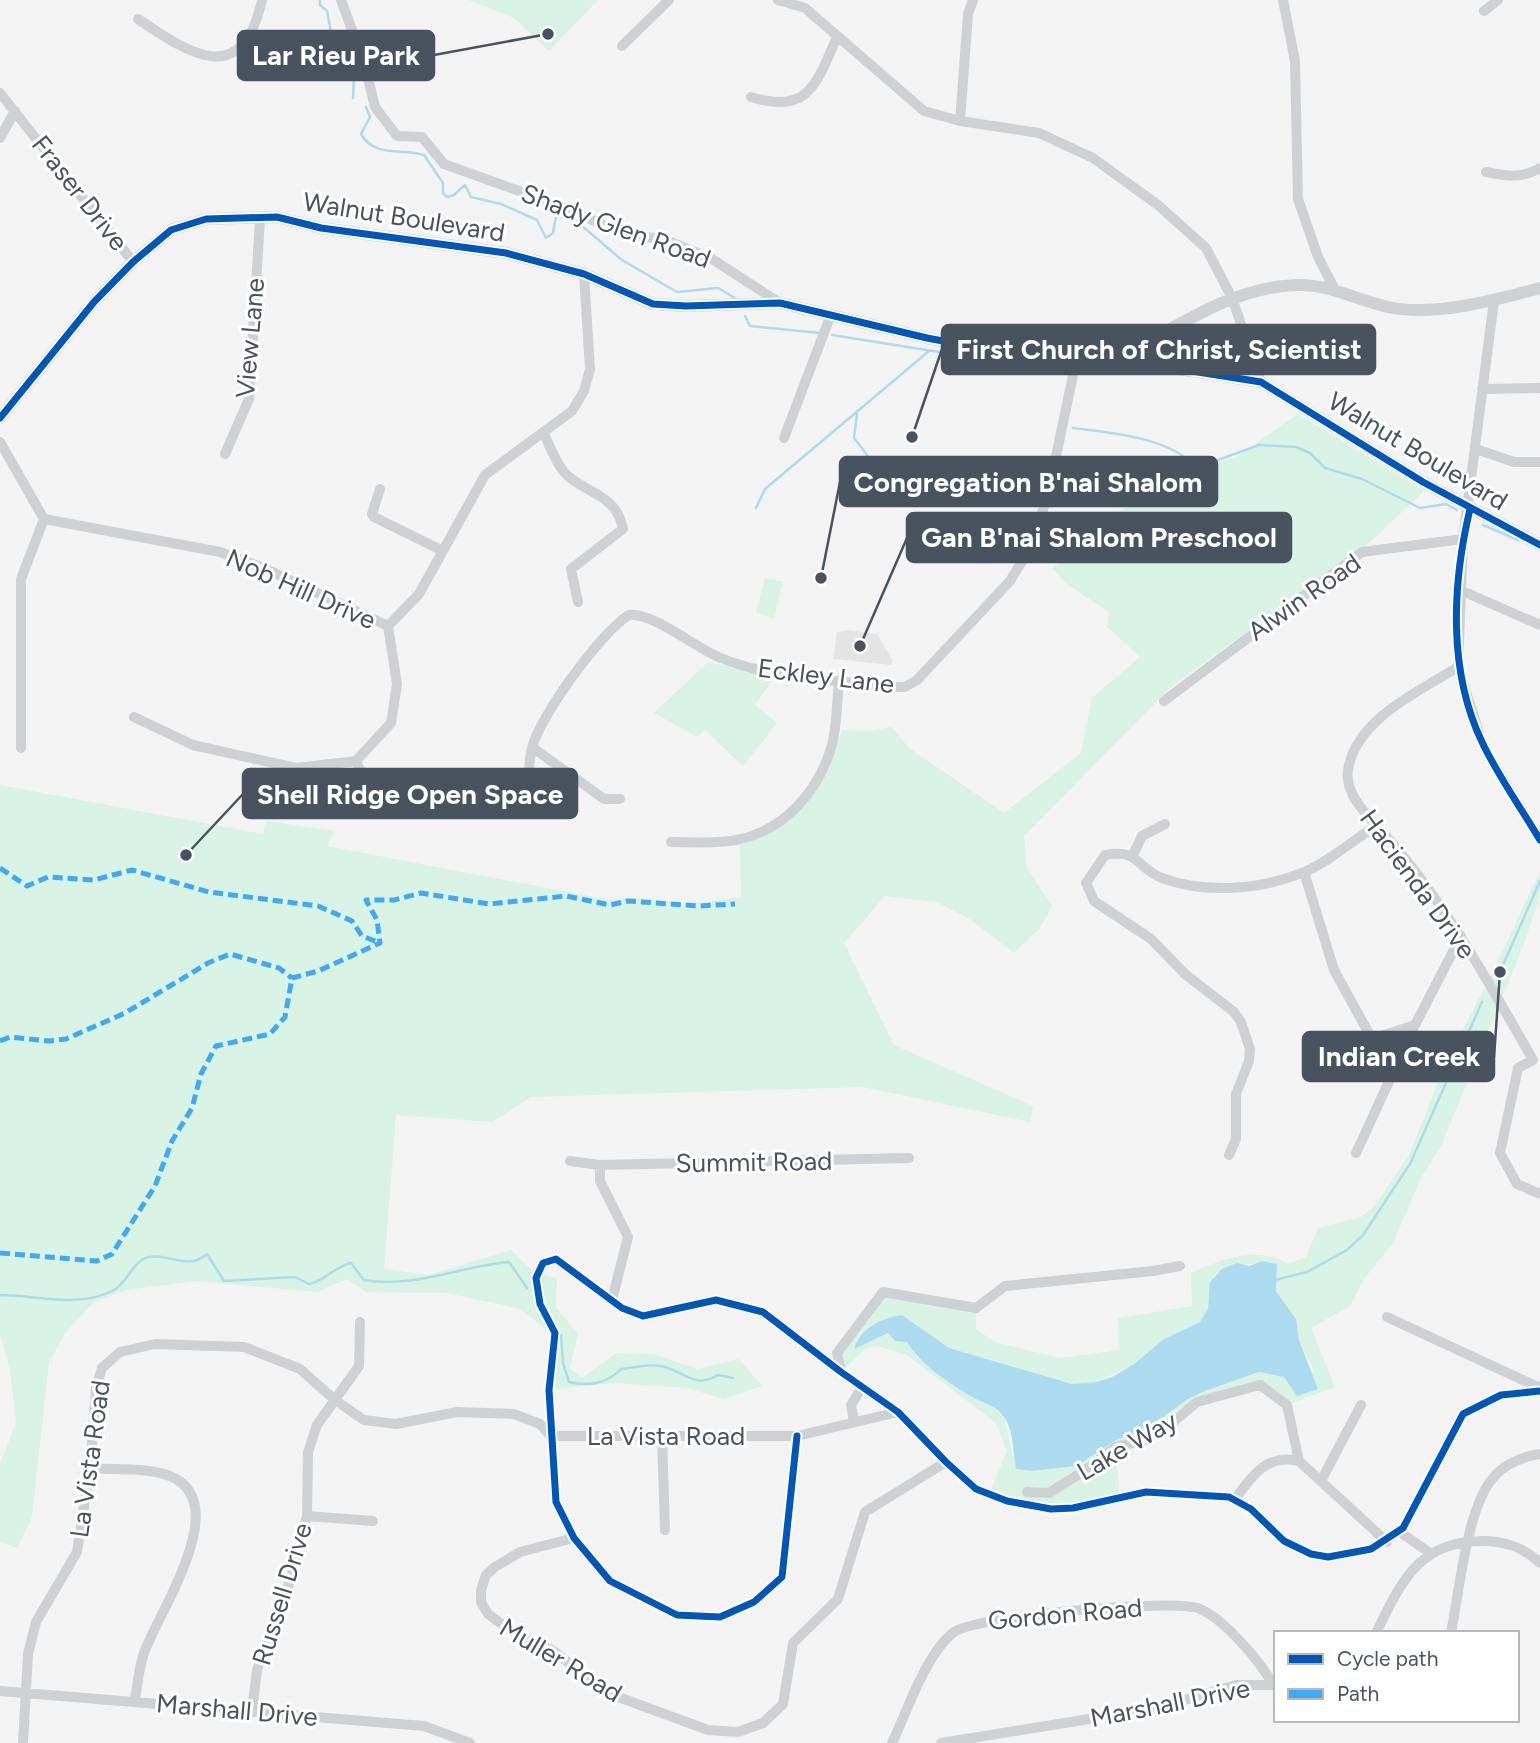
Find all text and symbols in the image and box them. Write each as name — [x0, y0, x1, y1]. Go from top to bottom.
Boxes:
callout: Lar Rieu Park — [238, 31, 434, 80]
text: Lar Rieu Park — [252, 38, 420, 72]
street label: Fraser Drive — [25, 129, 135, 257]
street label: Shady Glen Road — [517, 177, 715, 275]
street label: Walnut Boulevard — [301, 185, 507, 249]
street label: View Lane — [229, 277, 271, 399]
callout: First Church of Christ, Scientist — [942, 325, 1375, 374]
text: First Church of Christ, Scientist — [956, 332, 1362, 366]
street label: Walnut Boulevard — [1322, 385, 1514, 517]
callout: Congregation B'nai Shalom — [840, 457, 1217, 506]
text: Congregation B'nai Shalom — [854, 465, 1202, 499]
callout: Gan B'nai Shalom Preschool — [907, 513, 1291, 562]
text: Gan B'nai Shalom Preschool — [921, 520, 1277, 554]
street label: Nob Hill Drive — [221, 542, 381, 636]
street label: Alwin Road — [1241, 546, 1367, 648]
street label: Eckley Lane — [756, 652, 896, 700]
callout: Shell Ridge Open Space — [243, 769, 577, 818]
text: Shell Ridge Open Space — [257, 777, 563, 811]
street label: Hacienda Drive — [1353, 803, 1483, 965]
callout: Indian Creek — [1303, 1032, 1494, 1081]
text: Indian Creek — [1318, 1039, 1480, 1073]
street label: Summit Road — [675, 1145, 833, 1179]
street label: La Vista Road — [63, 1378, 117, 1540]
street label: Lake Way — [1071, 1404, 1183, 1487]
street label: La Vista Road — [587, 1420, 745, 1452]
street label: Russell Drive — [245, 1519, 319, 1669]
street label: Gordon Road — [987, 1591, 1143, 1637]
street label: Muller Road — [494, 1611, 628, 1709]
legend — [1274, 1631, 1519, 1722]
text: Cycle path — [1337, 1646, 1438, 1671]
street label: Marshall Drive — [1087, 1672, 1253, 1734]
text: Path — [1337, 1681, 1379, 1706]
street label: Marshall Drive — [155, 1687, 319, 1733]

